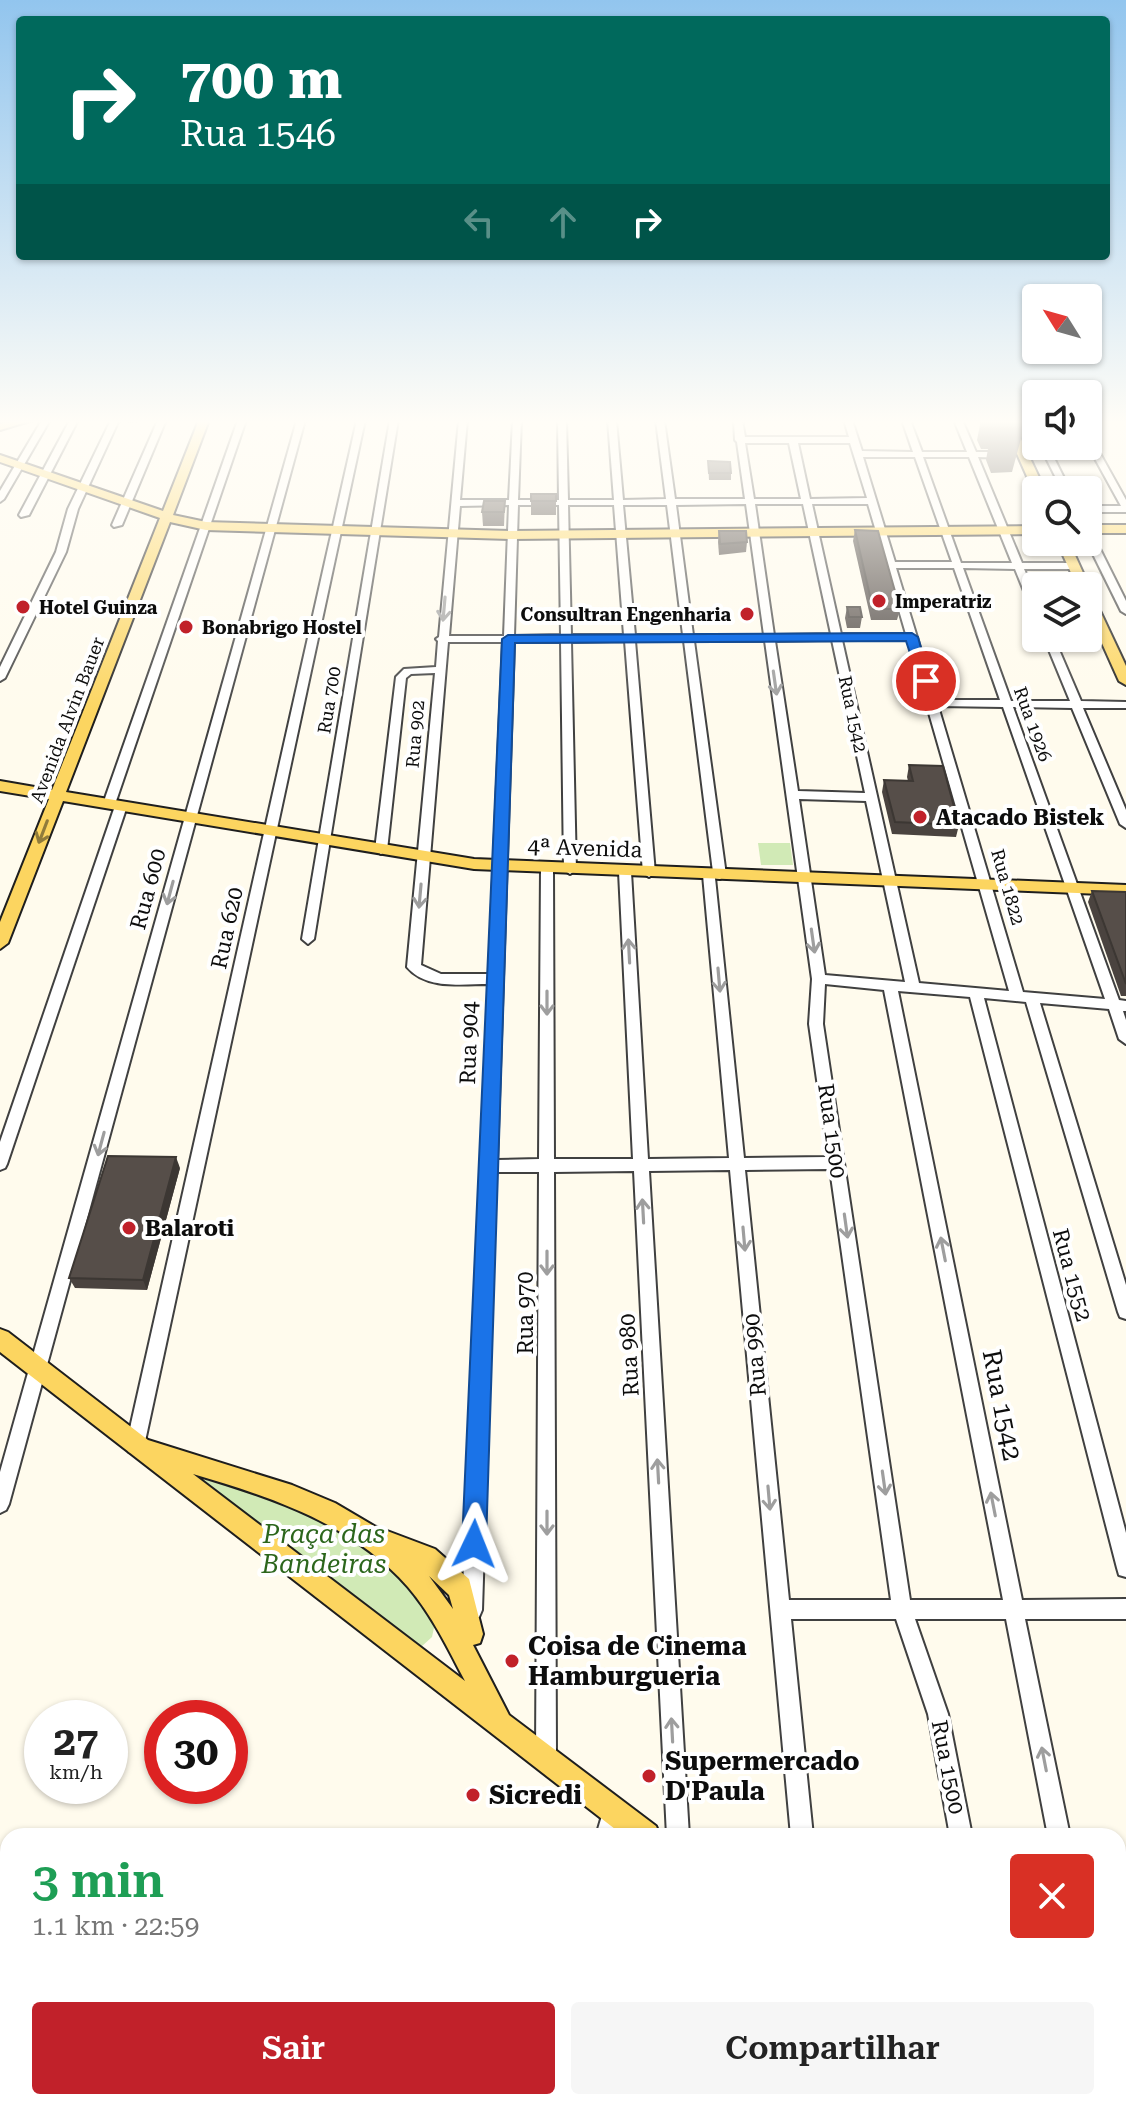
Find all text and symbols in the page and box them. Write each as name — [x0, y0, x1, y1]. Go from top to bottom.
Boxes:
text: 700 m — [180, 46, 342, 112]
icon: right — [48, 48, 152, 152]
text: Rua 1546 — [180, 113, 336, 155]
icon: left — [457, 200, 501, 244]
icon: ahead — [541, 200, 585, 244]
icon: right — [625, 200, 669, 244]
north arrow — [1022, 284, 1102, 364]
map controls — [1022, 284, 1102, 652]
button: sound — [1022, 380, 1102, 460]
button: search — [1022, 476, 1102, 556]
button: layers — [1022, 572, 1102, 652]
place label: Imperatriz — [895, 591, 991, 612]
marker: Imperatriz — [870, 592, 888, 610]
one-way arrow — [436, 595, 451, 622]
place label: Hotel Guinza — [39, 597, 158, 618]
marker: Hotel Guinza — [14, 598, 32, 616]
place label: Consultran Engenharia — [521, 604, 731, 625]
marker: Consultran Engenharia — [738, 605, 756, 623]
place label: Bonabrigo Hostel — [202, 617, 362, 638]
marker: Bonabrigo Hostel — [177, 618, 195, 636]
street label: Avenida Alvin Bauer — [26, 634, 108, 806]
pin — [892, 647, 960, 715]
icon: arrive — [904, 659, 948, 703]
street label: Rua 700 — [313, 665, 345, 735]
one-way arrow — [768, 670, 783, 696]
street label: Rua 1542 — [835, 674, 871, 754]
street label: Rua 1926 — [1010, 684, 1056, 764]
street label: Rua 902 — [402, 699, 428, 769]
place label: Atacado Bistek — [936, 805, 1104, 830]
marker: Atacado Bistek — [911, 808, 929, 826]
one-way arrow — [35, 819, 50, 844]
street label: 4ª Avenida — [527, 834, 643, 862]
street label: Rua 600 — [125, 846, 171, 932]
street label: Rua 1822 — [987, 847, 1029, 927]
one-way arrow — [161, 880, 176, 906]
one-way arrow — [412, 882, 427, 909]
street label: Rua 620 — [206, 885, 248, 971]
one-way arrow — [806, 927, 821, 953]
one-way arrow — [621, 938, 636, 965]
one-way arrow — [712, 966, 727, 993]
one-way arrow — [539, 989, 555, 1016]
street label: Rua 904 — [455, 1000, 483, 1085]
street label: Rua 1500 — [813, 1082, 851, 1180]
one-way arrow — [92, 1131, 107, 1157]
one-way arrow — [636, 1198, 651, 1225]
one-way arrow — [839, 1213, 854, 1238]
place label: Balaroti — [145, 1216, 234, 1241]
marker: Balaroti — [120, 1219, 138, 1237]
one-way arrow — [737, 1225, 752, 1252]
street label: Rua 1552 — [1048, 1226, 1096, 1324]
one-way arrow — [934, 1237, 949, 1263]
one-way arrow — [539, 1249, 555, 1276]
street label: Rua 970 — [513, 1271, 538, 1355]
street label: Rua 980 — [614, 1313, 644, 1397]
street label: Rua 990 — [739, 1313, 771, 1397]
street label: Rua 1542 — [977, 1347, 1027, 1463]
one-way arrow — [650, 1458, 665, 1485]
one-way arrow — [877, 1470, 892, 1495]
one-way arrow — [762, 1484, 777, 1511]
one-way arrow — [985, 1492, 1000, 1518]
position arrow — [432, 1502, 516, 1586]
one-way arrow — [539, 1509, 555, 1536]
park label: Praça das Bandeiras — [261, 1519, 386, 1579]
place label: Coisa de Cinema Hamburgueria — [528, 1631, 746, 1691]
marker: Coisa de Cinema Hamburgueria — [503, 1652, 521, 1670]
speed limit sign: 30 — [144, 1700, 248, 1804]
one-way arrow — [664, 1717, 679, 1744]
text: 27 — [54, 1718, 98, 1765]
street label: Rua 1500 — [927, 1718, 969, 1816]
place label: Supermercado D'Paula — [665, 1746, 860, 1806]
one-way arrow — [1035, 1747, 1050, 1773]
text: km/h — [49, 1760, 103, 1784]
marker: Supermercado D'Paula — [640, 1767, 658, 1785]
place label: Sicredi — [489, 1780, 582, 1810]
marker: Sicredi — [464, 1786, 482, 1804]
text: 3 min — [32, 1853, 164, 1909]
button: close — [1010, 1854, 1094, 1938]
text: 1.1 km · 22:59 — [32, 1911, 199, 1941]
button: Sair — [32, 2002, 555, 2094]
button: Compartilhar — [571, 2002, 1094, 2094]

